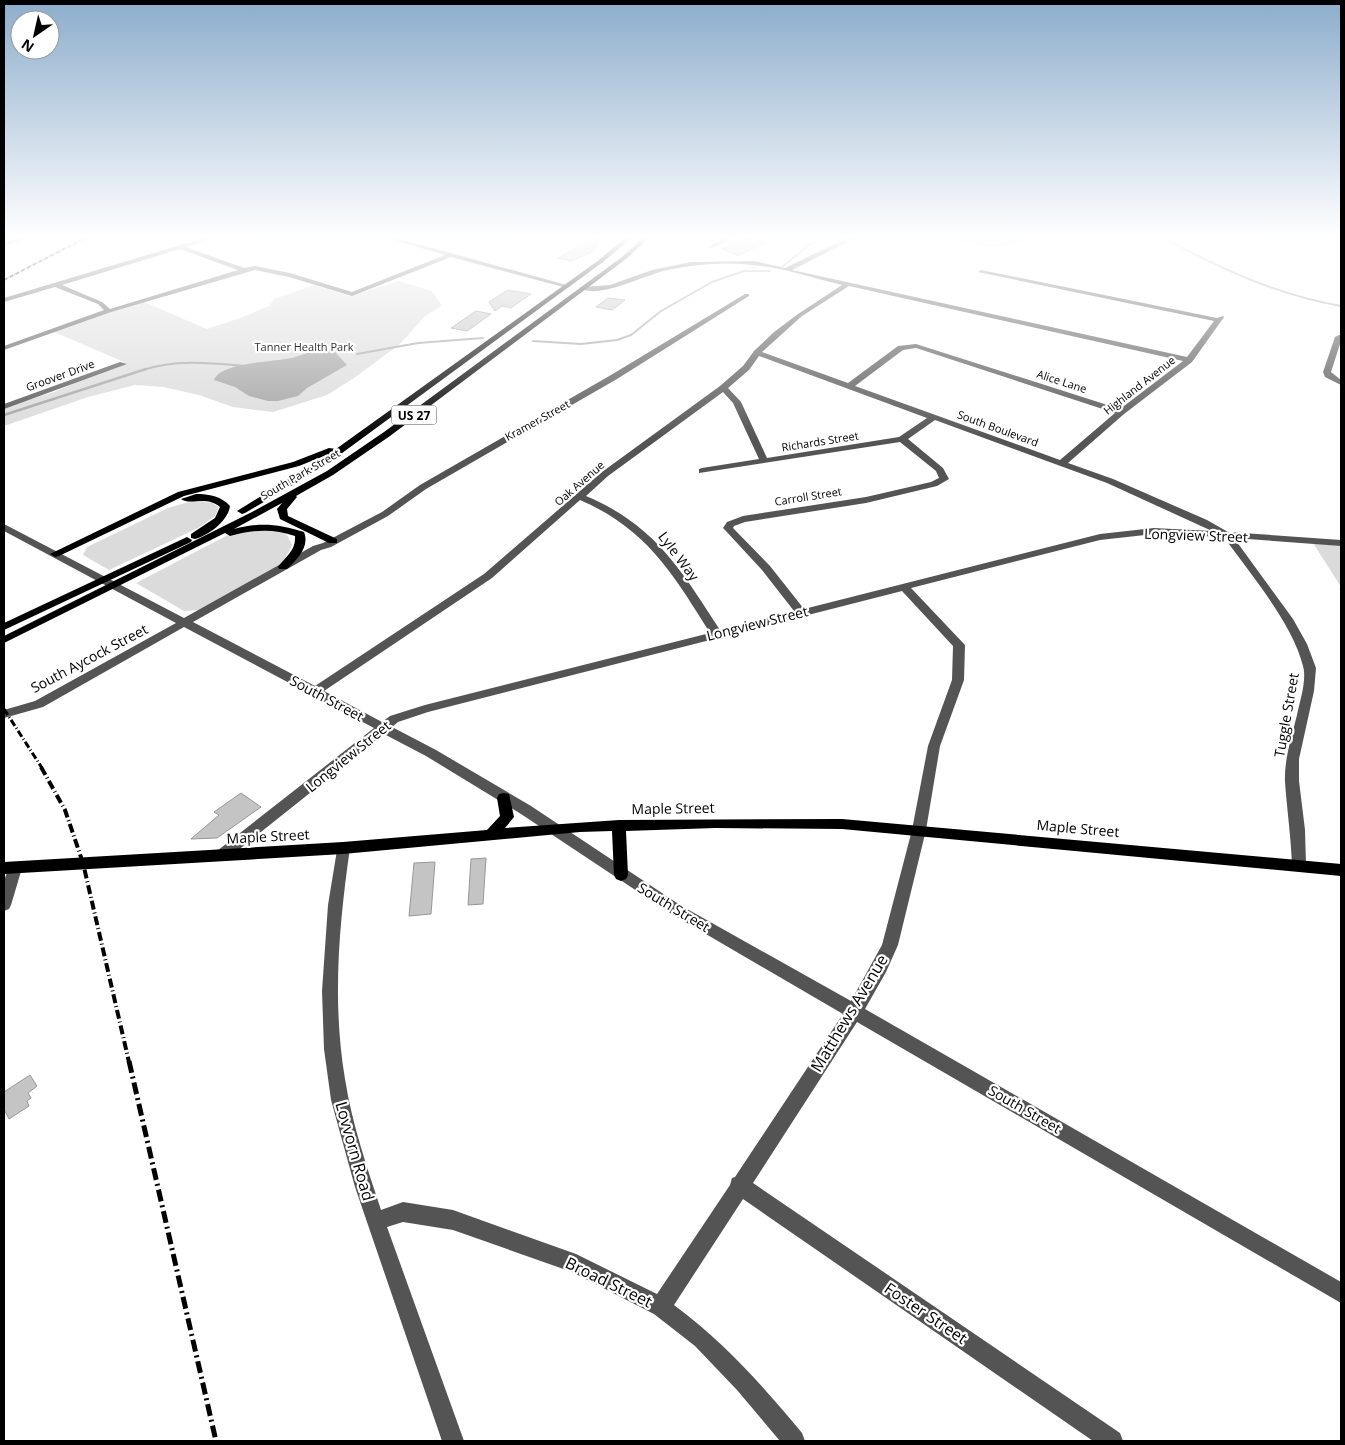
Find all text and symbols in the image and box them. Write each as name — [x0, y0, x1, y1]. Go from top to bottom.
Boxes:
north arrow — [10, 10, 60, 60]
text: N — [17, 35, 37, 57]
park label: Tanner Health Park — [255, 339, 354, 354]
street label: Highland Avenue — [1100, 352, 1178, 418]
street label: Groover Drive — [24, 356, 96, 394]
street label: Alice Lane — [1035, 366, 1089, 396]
street label: Kramer Street — [502, 396, 572, 444]
road number: US 27 — [392, 406, 436, 424]
street label: South Boulevard — [955, 406, 1041, 450]
street label: Richards Street — [780, 427, 860, 454]
street label: South Park Street — [257, 445, 343, 503]
street label: Oak Avenue — [551, 457, 607, 509]
street label: Carroll Street — [773, 483, 843, 509]
street label: Longview Street — [1144, 524, 1248, 546]
street label: Lyle Way — [654, 527, 704, 585]
street label: Longview Street — [704, 601, 810, 645]
street label: South Aycock Street — [27, 619, 151, 697]
street label: South Street — [287, 671, 367, 725]
street label: Tuggle Street — [1269, 671, 1303, 759]
street label: Longview Street — [302, 716, 394, 796]
street label: Maple Street — [631, 798, 715, 818]
street label: Maple Street — [1036, 815, 1120, 841]
street label: Maple Street — [226, 824, 310, 848]
street label: South Street — [634, 878, 714, 936]
street label: Matthews Avenue — [805, 950, 893, 1076]
street label: South Street — [985, 1081, 1065, 1137]
street label: Lovvorn Road — [330, 1099, 380, 1203]
street label: Broad Street — [562, 1252, 656, 1313]
street label: Foster Street — [880, 1277, 972, 1349]

